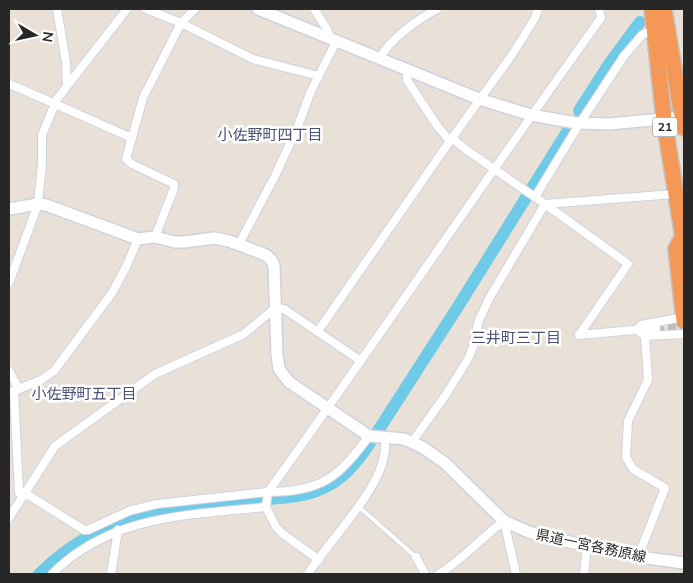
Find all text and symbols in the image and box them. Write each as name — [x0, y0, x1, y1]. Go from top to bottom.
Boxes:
north arrow — [10, 10, 60, 60]
text: N — [37, 30, 58, 44]
road number: 21 — [652, 118, 678, 136]
district label: 小佐野町四丁目 — [217, 125, 323, 145]
district label: 三井町三丁目 — [471, 328, 561, 348]
district label: 小佐野町五丁目 — [31, 384, 137, 404]
street label: 県道一宮各務原線 — [534, 525, 648, 567]

